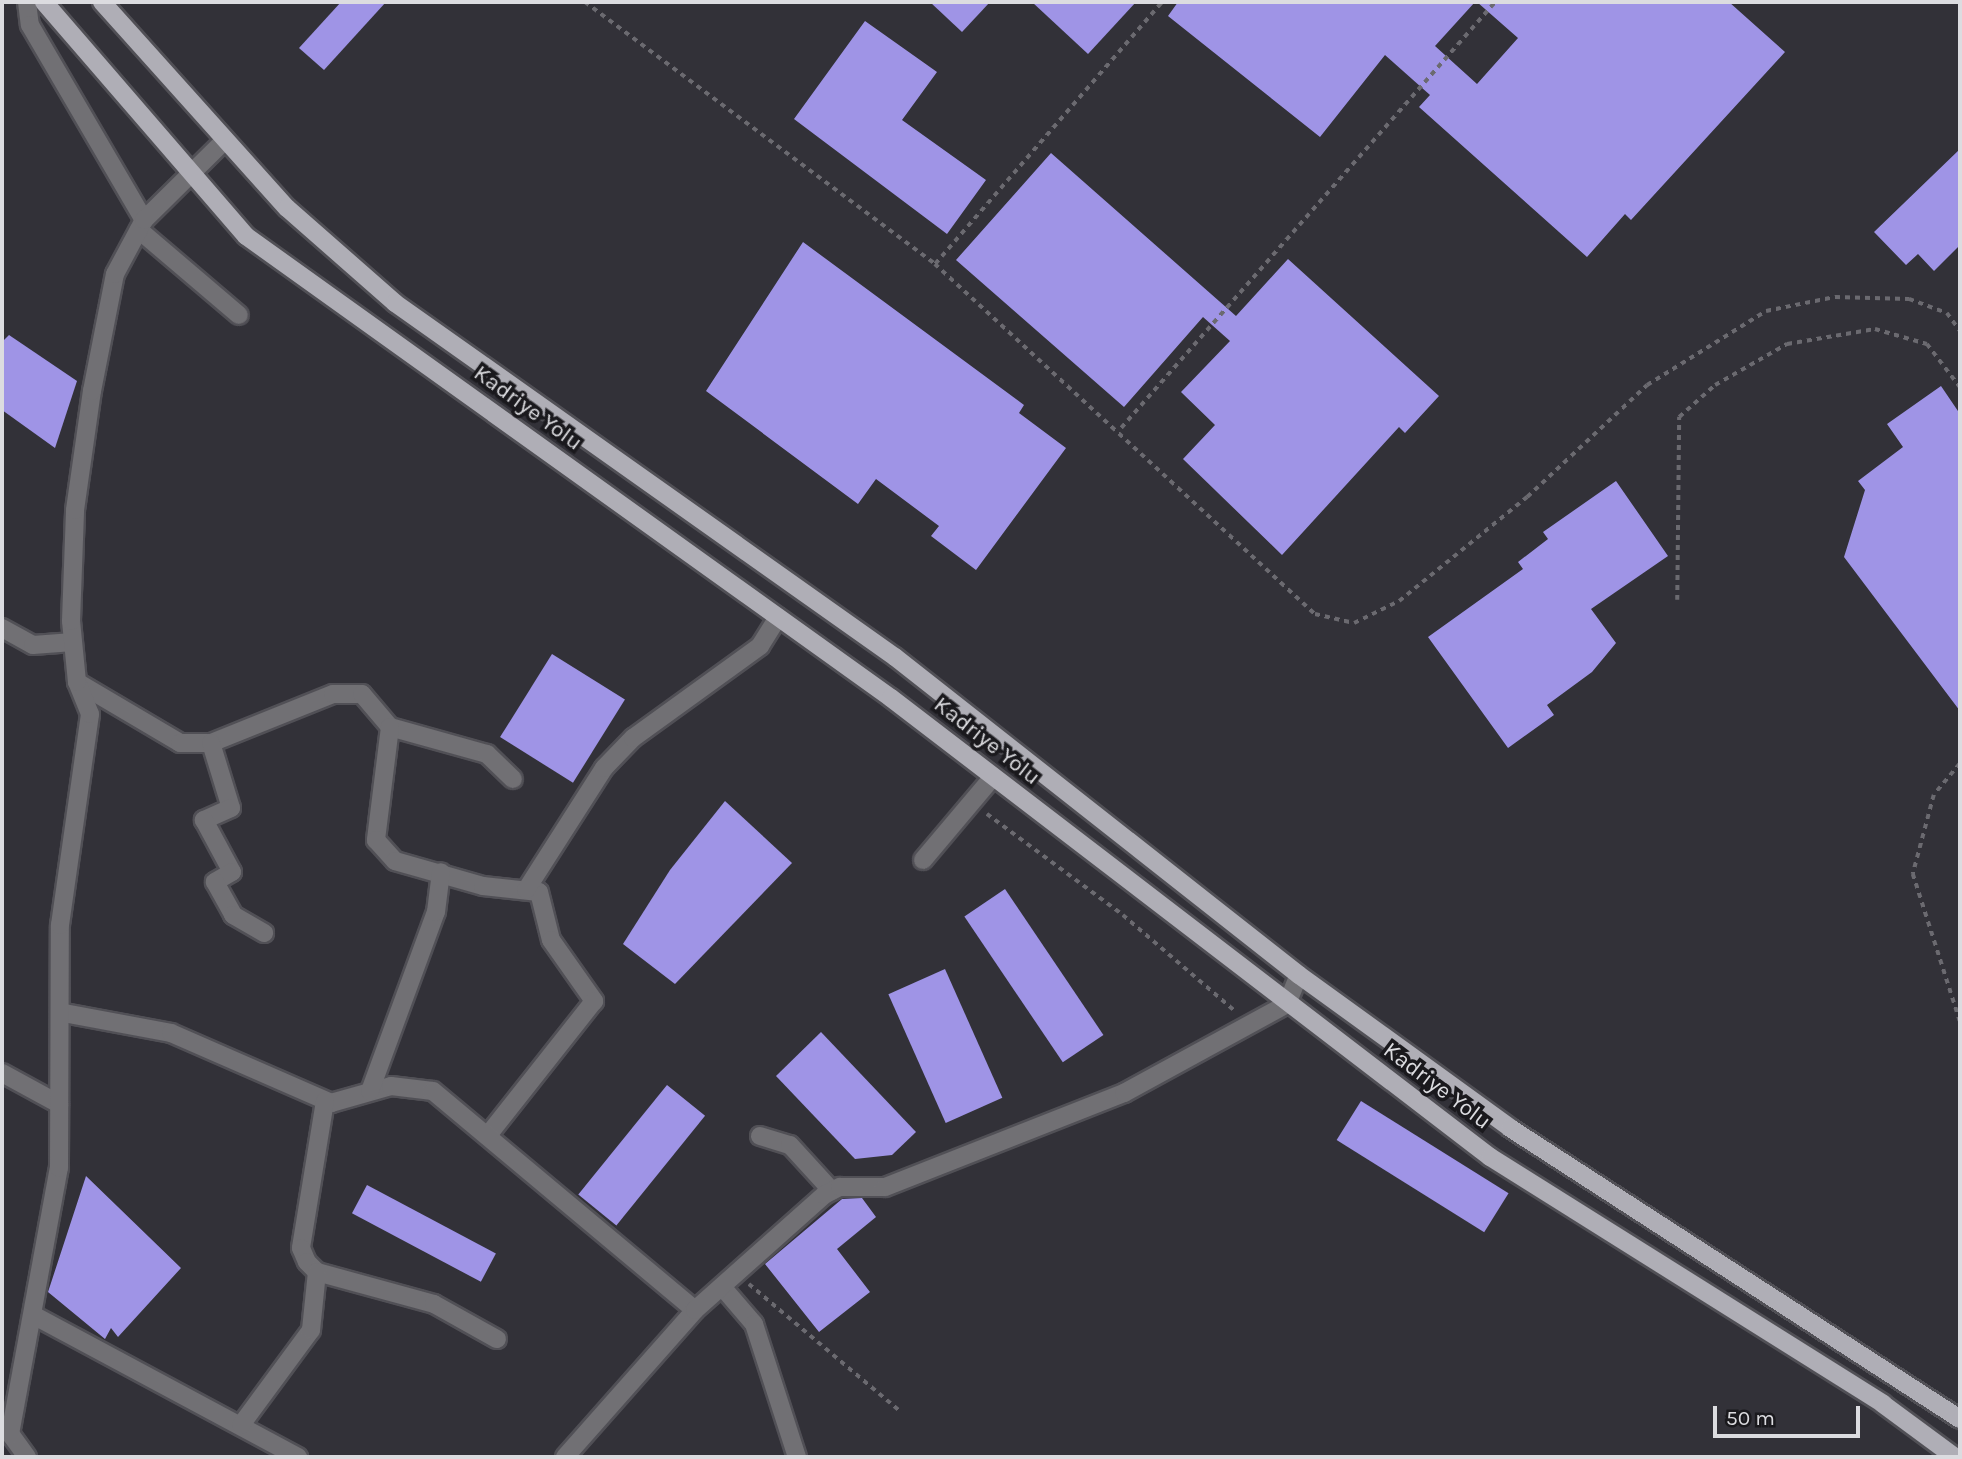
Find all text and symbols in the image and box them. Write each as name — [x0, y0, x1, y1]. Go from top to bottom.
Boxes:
street label: Kadriye Yolu — [468, 359, 588, 457]
street label: Kadriye Yolu — [928, 691, 1046, 791]
street label: Kadriye Yolu — [1378, 1037, 1496, 1135]
scale bar — [1717, 1392, 1864, 1436]
text: 50 m — [1726, 1406, 1775, 1430]

